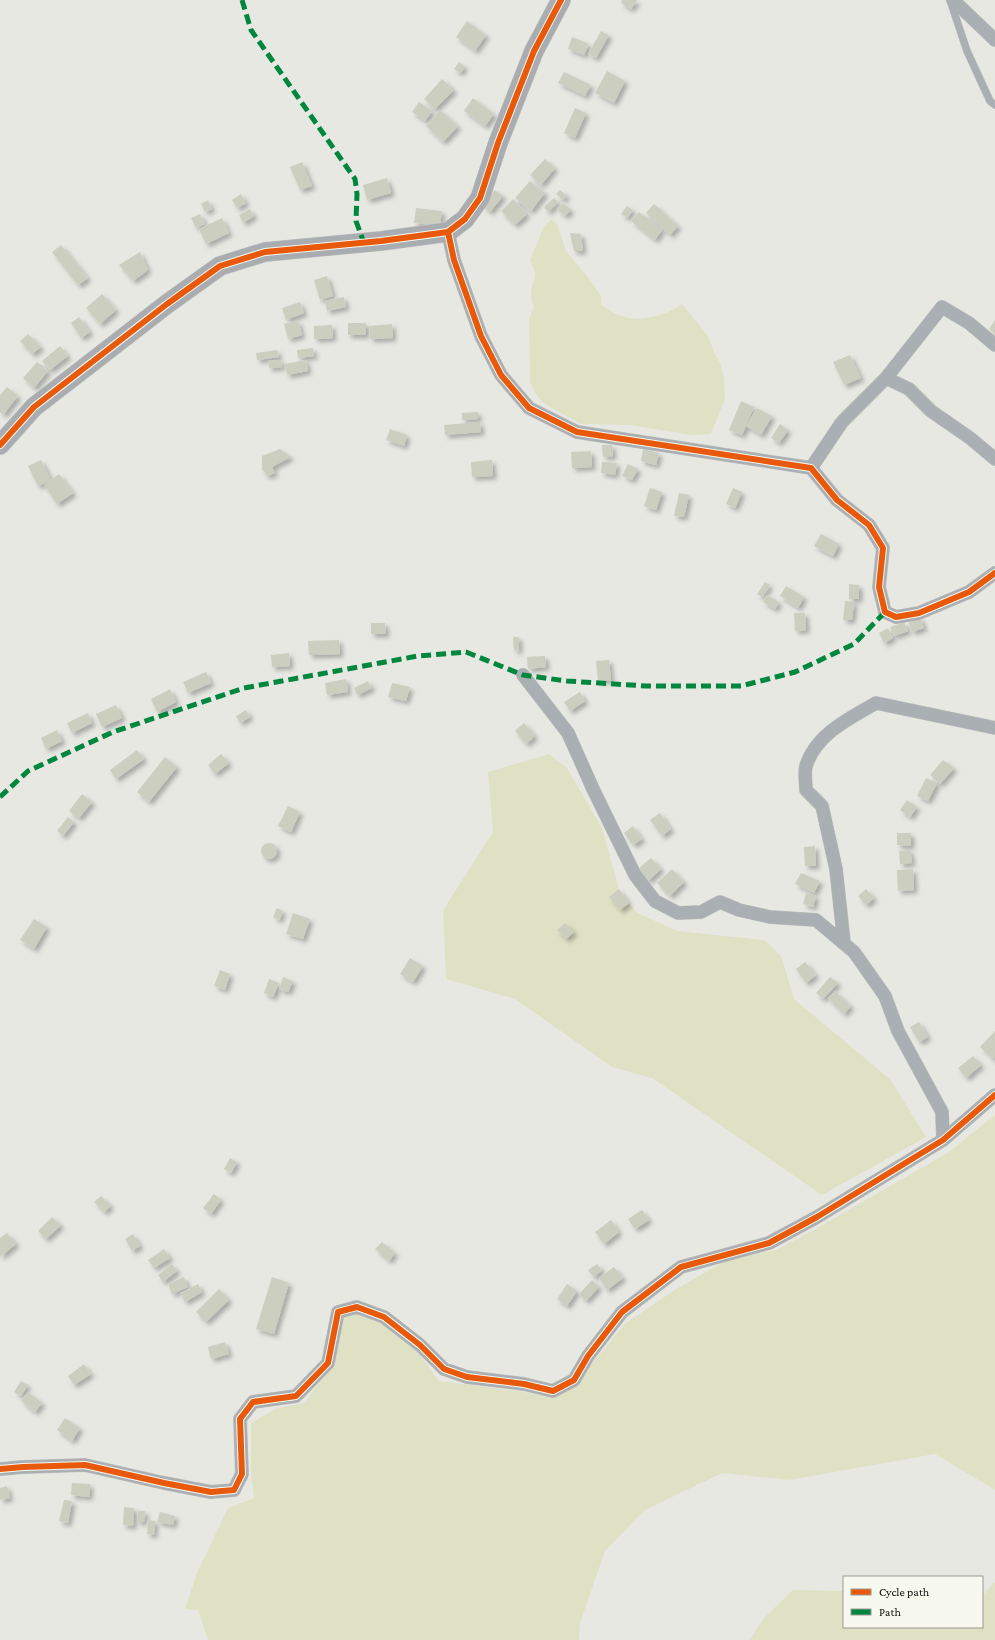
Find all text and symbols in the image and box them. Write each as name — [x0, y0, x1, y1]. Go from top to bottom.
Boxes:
legend — [843, 1576, 983, 1628]
text: Cycle path — [879, 1585, 930, 1599]
text: Path — [879, 1605, 901, 1619]

